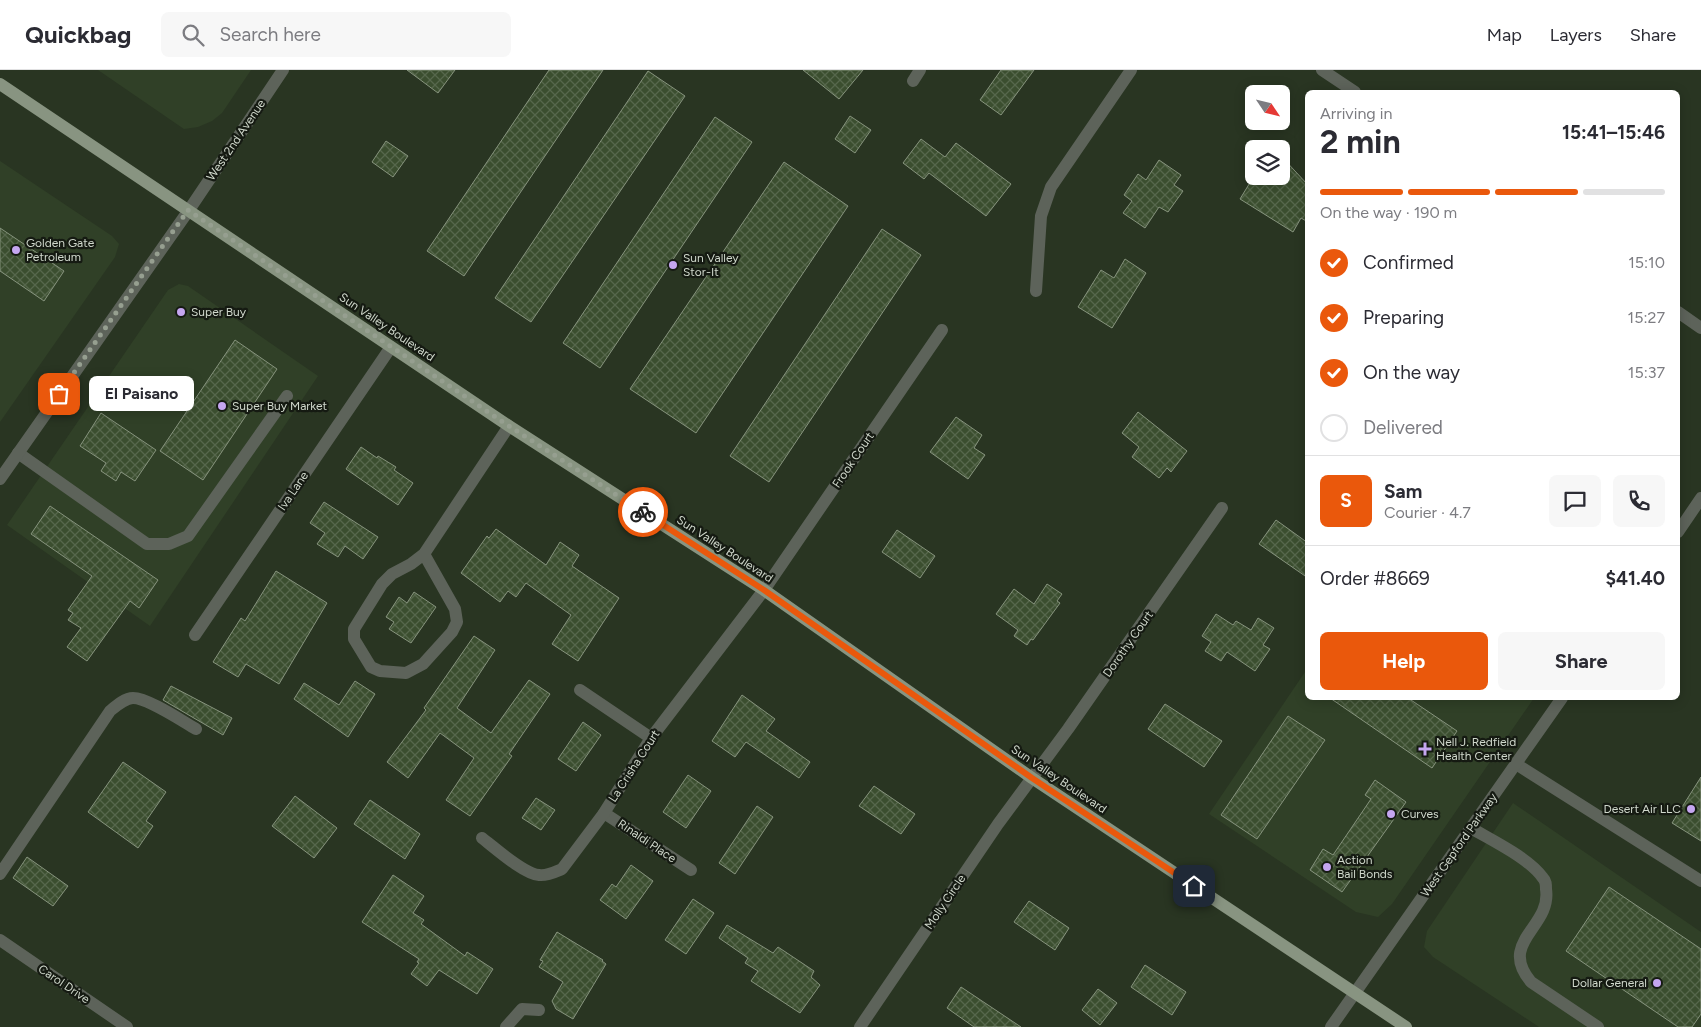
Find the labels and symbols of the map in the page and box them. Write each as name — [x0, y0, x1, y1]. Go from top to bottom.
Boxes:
north arrow — [1245, 85, 1290, 130]
street label: West 2nd Avenue — [204, 96, 269, 183]
place label: Golden Gate Petroleum — [26, 236, 95, 264]
marker: Golden Gate Petroleum — [10, 244, 22, 256]
place label: Sun Valley Stor-It — [683, 251, 739, 279]
marker: Sun Valley Stor-It — [667, 259, 679, 271]
street label: Sun Valley Boulevard — [337, 290, 437, 364]
place label: Super Buy — [191, 305, 247, 319]
marker: Super Buy — [175, 306, 187, 318]
pin — [38, 373, 80, 415]
callout: El Paisano — [89, 376, 194, 412]
place label: Super Buy Market — [232, 399, 328, 413]
marker: Super Buy Market — [216, 400, 228, 412]
street label: Frook Court — [829, 429, 877, 490]
street label: Iva Lane — [275, 468, 311, 513]
courier — [618, 487, 668, 537]
street label: Sun Valley Boulevard — [674, 513, 776, 585]
street label: Dorothy Court — [1100, 608, 1156, 680]
street label: La Crisha Court — [606, 727, 663, 805]
place label: Nell J. Redfield Health Center — [1436, 735, 1516, 763]
street label: Sun Valley Boulevard — [1009, 742, 1109, 816]
marker: Nell J. Redfield Health Center — [1418, 742, 1432, 756]
street label: West Gepford Parkway — [1418, 790, 1500, 900]
place label: Desert Air LLC — [1603, 802, 1681, 816]
marker: Desert Air LLC — [1685, 803, 1697, 815]
place label: Curves — [1401, 807, 1439, 821]
marker: Curves — [1385, 808, 1397, 820]
street label: Rinaldi Place — [615, 816, 679, 866]
place label: Action Bail Bonds — [1337, 853, 1393, 881]
marker: Action Bail Bonds — [1321, 861, 1333, 873]
pin — [1173, 865, 1215, 907]
street label: Molly Circle — [922, 872, 969, 932]
street label: Carol Drive — [36, 962, 93, 1007]
place label: Dollar General — [1572, 976, 1647, 990]
marker: Dollar General — [1651, 977, 1663, 989]

